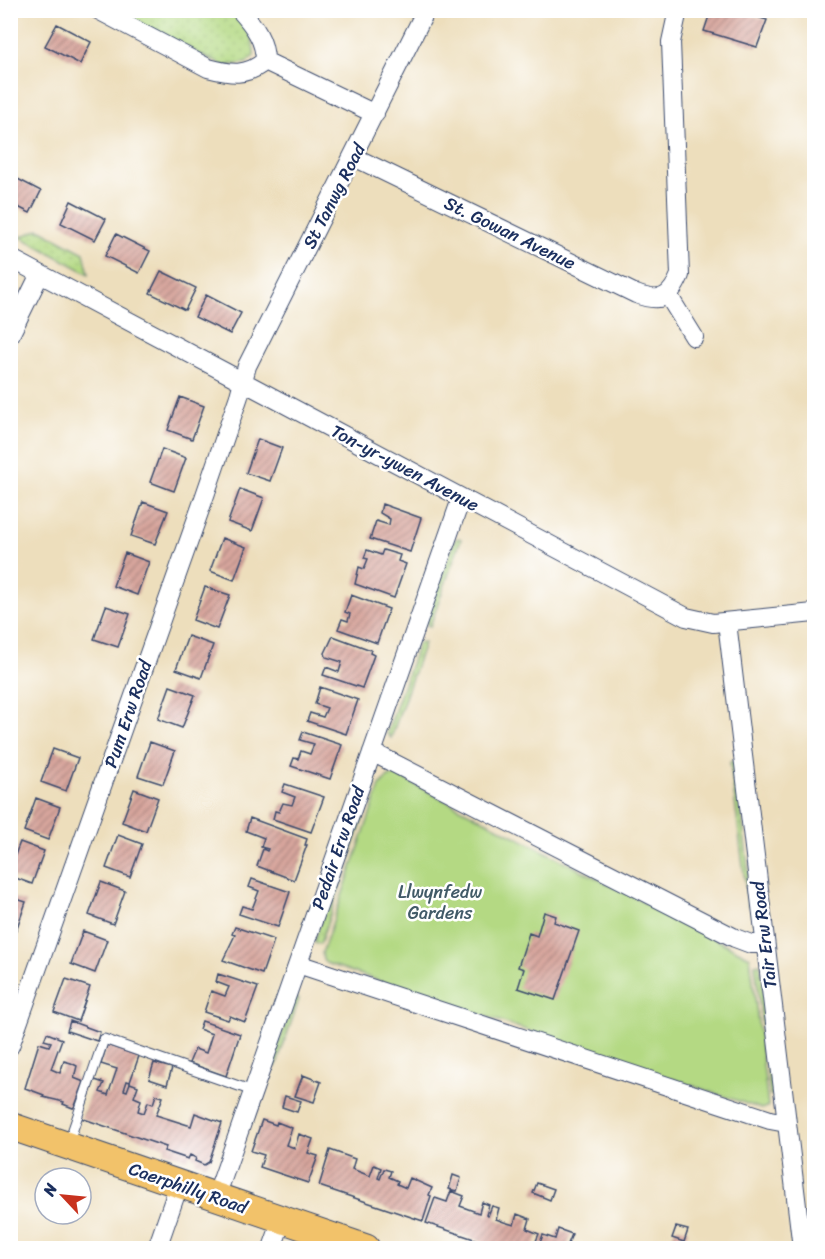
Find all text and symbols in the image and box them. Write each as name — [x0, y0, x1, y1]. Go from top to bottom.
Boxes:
street label: St Tanwg Road — [294, 136, 375, 255]
street label: St. Gowan Avenue — [439, 187, 581, 279]
street label: Ton-yr-ywen Avenue — [325, 415, 485, 521]
street label: Pum Erw Road — [95, 654, 162, 772]
street label: Pedair Erw Road — [302, 780, 375, 914]
park label: Llwynfedw Gardens — [398, 876, 482, 929]
street label: Tair Erw Road — [741, 878, 786, 990]
street label: Caerphilly Road — [124, 1153, 253, 1224]
north arrow — [33, 1166, 93, 1226]
text: N — [34, 1177, 66, 1202]

